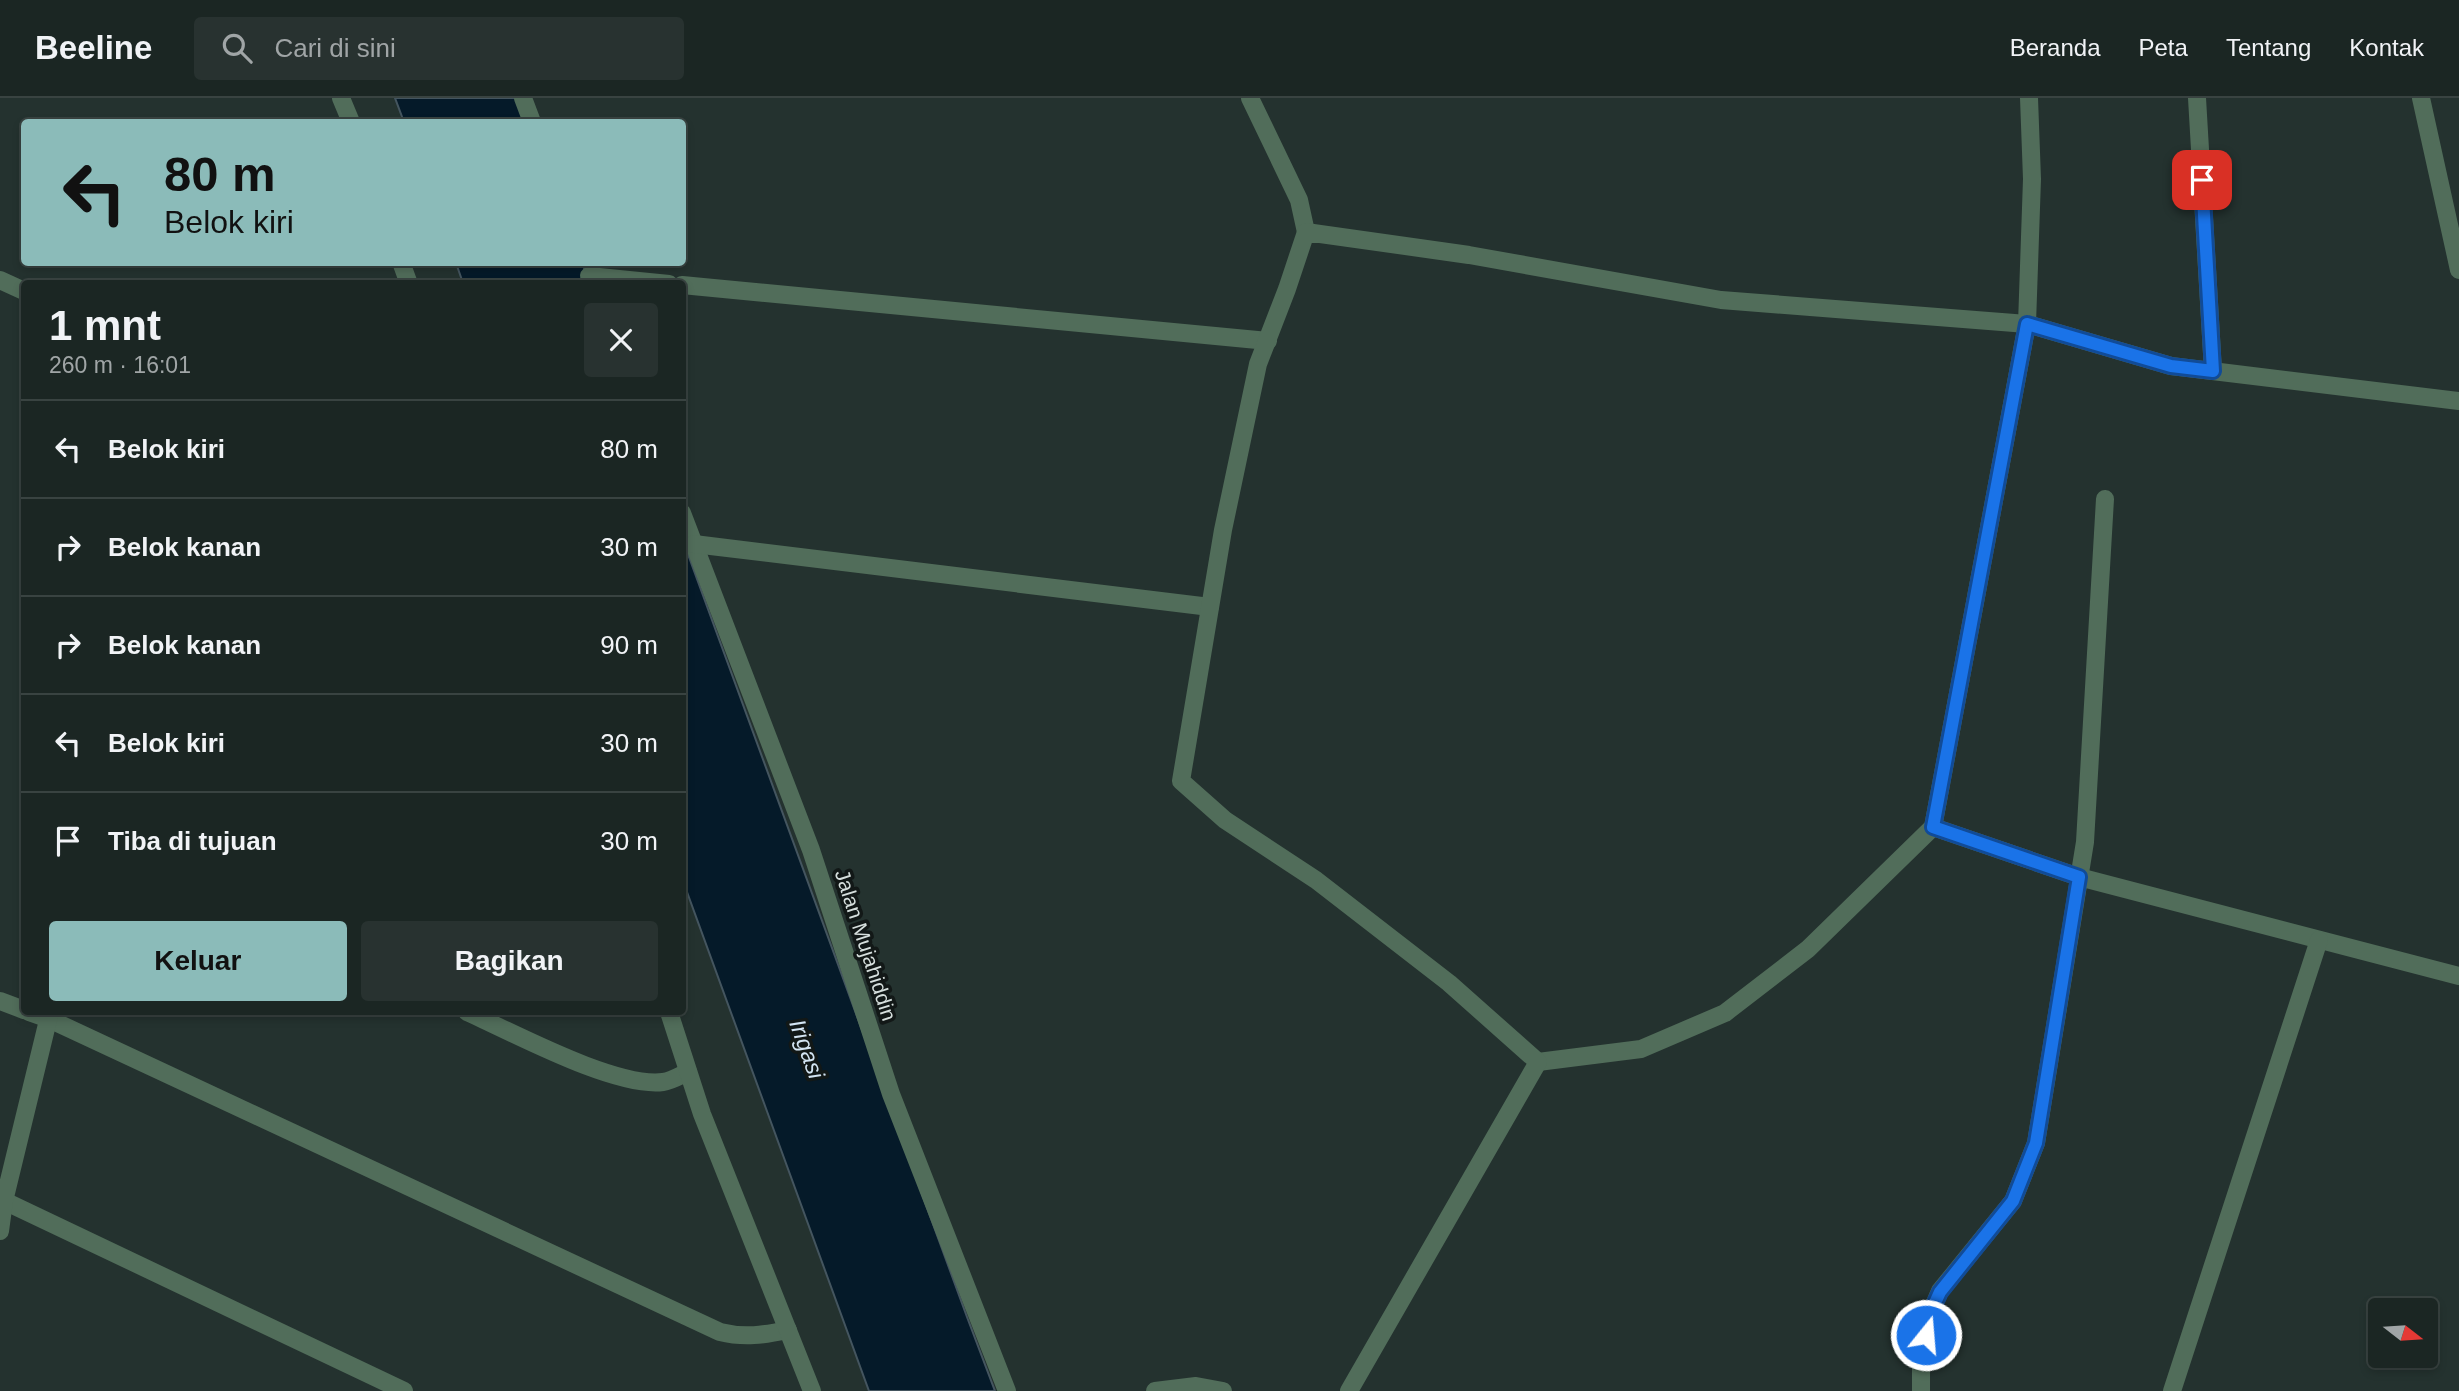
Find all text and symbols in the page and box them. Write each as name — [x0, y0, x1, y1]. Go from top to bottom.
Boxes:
search box — [194, 17, 684, 80]
text: Beeline — [35, 29, 152, 66]
icon: search — [218, 29, 256, 67]
text: Cari di sini — [274, 33, 396, 63]
text: Beranda — [2010, 34, 2101, 61]
text: Peta — [2139, 34, 2188, 61]
text: Tentang — [2226, 34, 2311, 61]
text: Kontak — [2349, 34, 2424, 61]
icon: left — [49, 147, 140, 238]
text: 80 m — [164, 147, 276, 201]
pin — [2172, 150, 2232, 210]
icon: arrive — [2183, 161, 2221, 199]
text: Belok kiri — [164, 204, 294, 240]
text: 1 mnt — [49, 302, 161, 349]
button: close — [584, 303, 658, 377]
text: 260 m · 16:01 — [49, 352, 191, 378]
icon: left — [49, 430, 87, 468]
text: Belok kiri — [108, 434, 225, 464]
text: 80 m — [600, 434, 658, 464]
icon: right — [49, 528, 87, 566]
text: Belok kanan — [108, 532, 261, 562]
text: 30 m — [600, 532, 658, 562]
icon: right — [49, 626, 87, 664]
text: Belok kanan — [108, 630, 261, 660]
text: 90 m — [600, 630, 658, 660]
icon: left — [49, 724, 87, 762]
text: Belok kiri — [108, 728, 225, 758]
text: 30 m — [600, 728, 658, 758]
icon: arrive — [49, 822, 87, 860]
text: Tiba di tujuan — [108, 826, 277, 856]
text: 30 m — [600, 826, 658, 856]
street label: Jalan Mujahiddin — [831, 866, 901, 1024]
button: Keluar — [49, 921, 347, 1001]
button: Bagikan — [361, 921, 658, 1001]
water label: Irigasi — [784, 1016, 830, 1083]
position arrow — [1889, 1298, 1963, 1372]
north arrow — [2368, 1298, 2438, 1368]
map controls — [2368, 1298, 2438, 1368]

